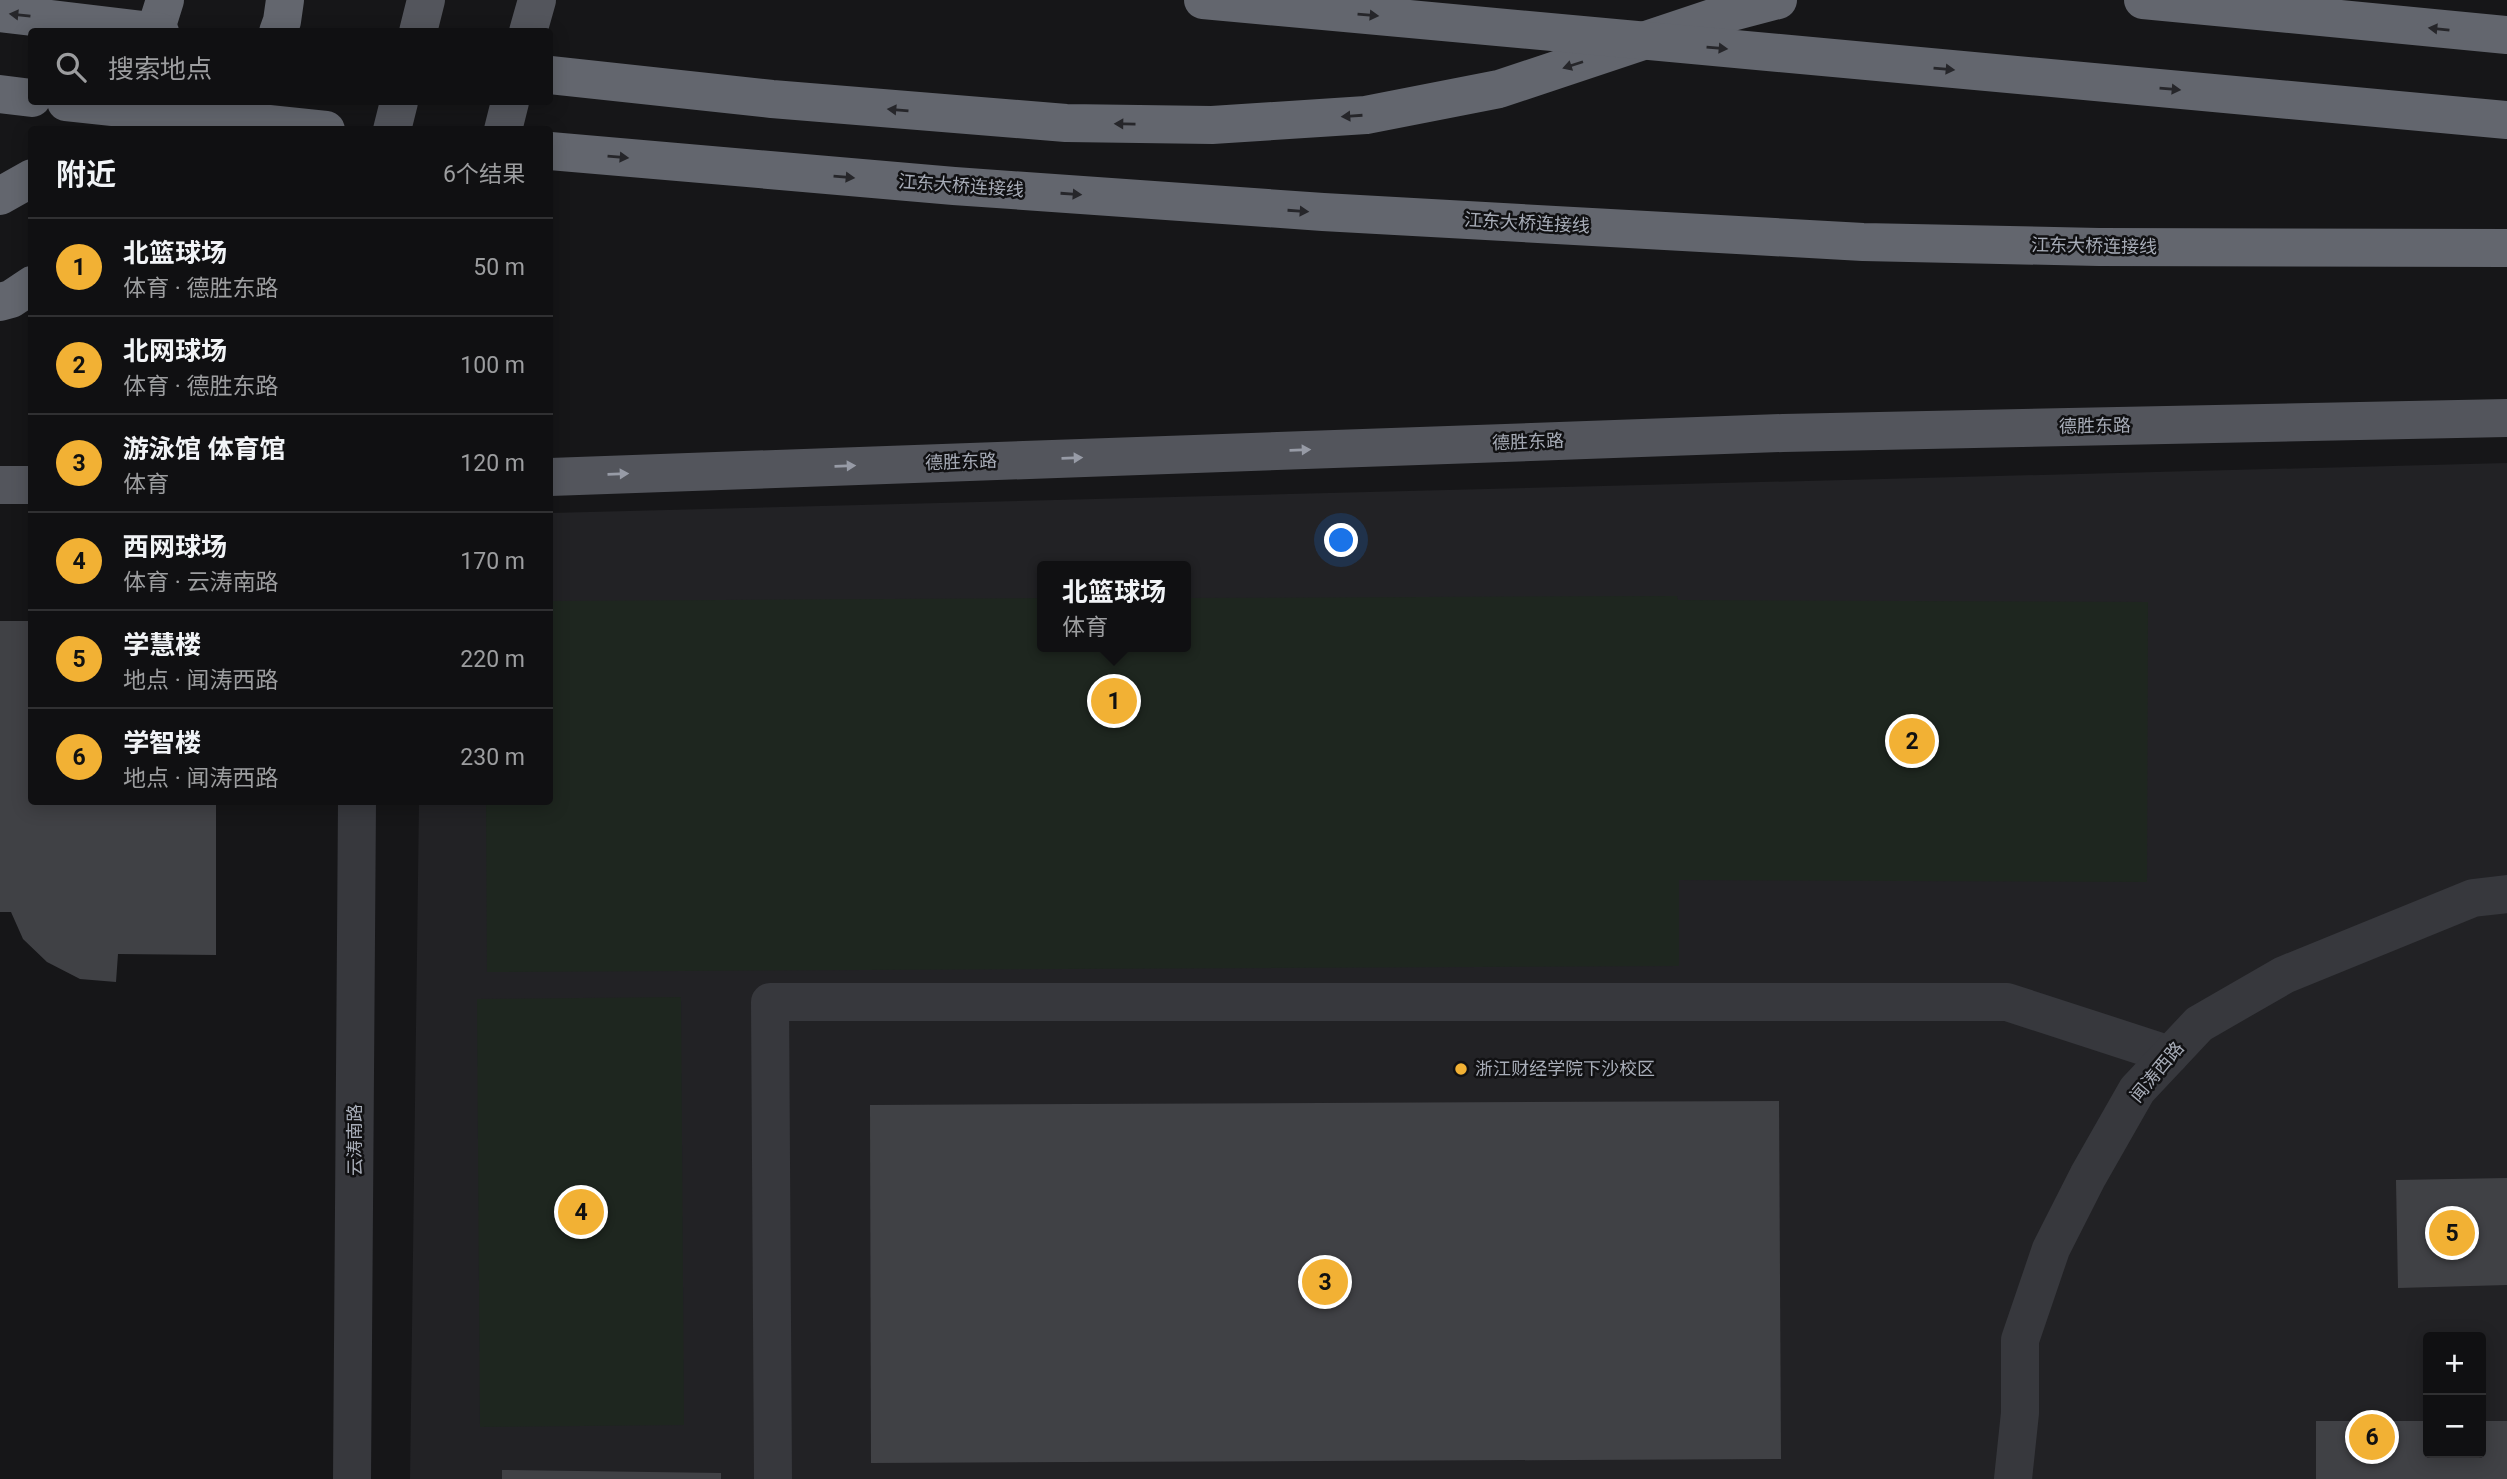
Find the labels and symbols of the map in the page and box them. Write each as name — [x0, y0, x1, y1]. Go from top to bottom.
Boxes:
one-way arrow — [8, 10, 30, 21]
one-way arrow — [1358, 10, 1380, 21]
one-way arrow — [2428, 23, 2450, 34]
one-way arrow — [1706, 43, 1728, 54]
one-way arrow — [1562, 60, 1583, 71]
one-way arrow — [1933, 64, 1955, 75]
one-way arrow — [2159, 84, 2181, 95]
one-way arrow — [886, 104, 908, 115]
one-way arrow — [1341, 111, 1363, 122]
one-way arrow — [1113, 118, 1135, 130]
one-way arrow — [607, 152, 629, 163]
street label: 江东大桥连接线 — [897, 171, 1025, 200]
one-way arrow — [833, 172, 855, 183]
one-way arrow — [1060, 189, 1082, 200]
one-way arrow — [1287, 205, 1309, 216]
street label: 江东大桥连接线 — [1464, 209, 1590, 236]
street label: 江东大桥连接线 — [2031, 234, 2157, 257]
street label: 德胜东路 — [2059, 414, 2131, 437]
street label: 德胜东路 — [1492, 430, 1564, 453]
one-way arrow — [1289, 445, 1311, 456]
street label: 德胜东路 — [925, 450, 997, 473]
one-way arrow — [1062, 453, 1084, 464]
one-way arrow — [834, 461, 856, 472]
one-way arrow — [607, 469, 629, 480]
your location — [1324, 523, 1358, 557]
pin: 1 — [1091, 675, 1137, 727]
pin: 2 — [1889, 715, 1935, 767]
street label: 闻涛西路 — [2125, 1037, 2188, 1106]
place label: 浙江财经学院下沙校区 — [1475, 1058, 1655, 1079]
marker: 浙江财经学院下沙校区 — [1453, 1061, 1469, 1077]
street label: 云涛南路 — [344, 1104, 365, 1176]
pin: 4 — [558, 1186, 604, 1238]
pin: 5 — [2429, 1207, 2475, 1259]
pin: 3 — [1302, 1256, 1348, 1308]
pin: 6 — [2349, 1411, 2395, 1463]

